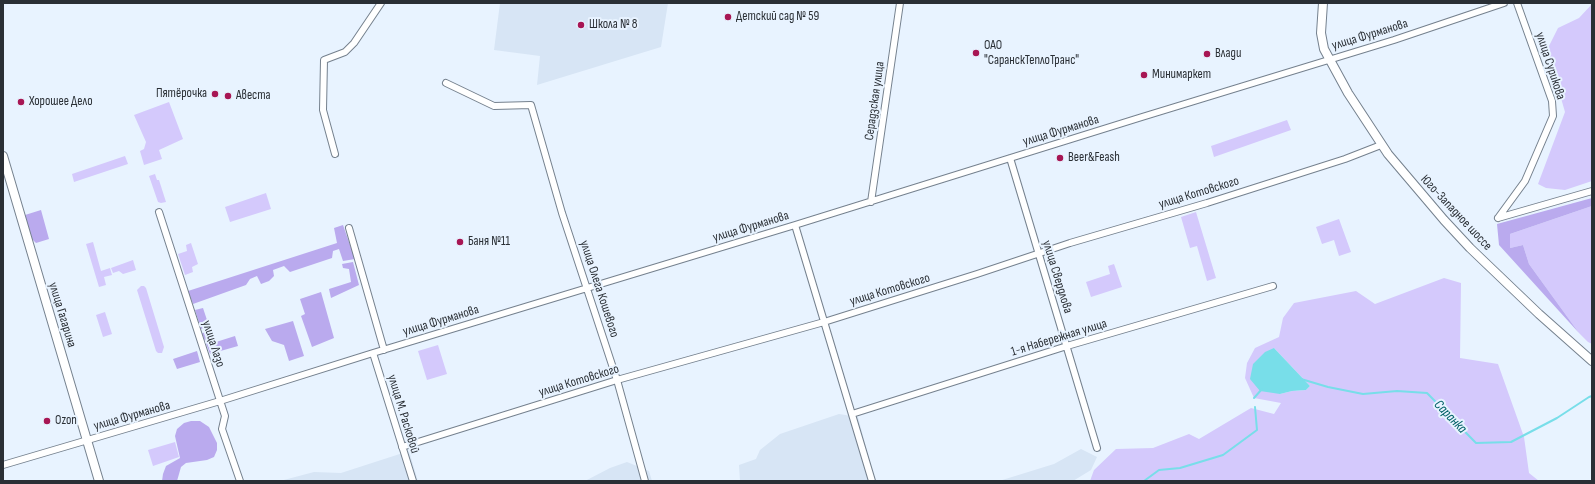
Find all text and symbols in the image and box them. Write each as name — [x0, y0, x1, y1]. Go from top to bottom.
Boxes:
place label: Детский сад № 59 — [736, 9, 819, 25]
marker: Детский сад № 59 — [723, 12, 733, 22]
street label: улица Фурманова — [1330, 16, 1410, 54]
place label: Школа № 8 — [589, 17, 637, 33]
marker: Школа № 8 — [576, 20, 586, 30]
street label: улица Сурикова — [1532, 30, 1568, 102]
place label: ОАО "СаранскТеплоТранс" — [984, 38, 1079, 69]
place label: Влади — [1215, 46, 1241, 62]
marker: ОАО "СаранскТеплоТранс" — [971, 48, 981, 58]
marker: Влади — [1202, 49, 1212, 59]
street label: Серадзская улица — [862, 61, 888, 141]
place label: Минимаркет — [1152, 67, 1211, 83]
marker: Минимаркет — [1139, 70, 1149, 80]
place label: Пятёрочка — [156, 86, 207, 102]
place label: Авеста — [236, 88, 271, 104]
marker: Пятёрочка — [210, 89, 220, 99]
marker: Авеста — [223, 91, 233, 101]
place label: Хорошее Дело — [29, 94, 93, 110]
marker: Хорошее Дело — [16, 97, 26, 107]
street label: улица Фурманова — [1021, 112, 1101, 150]
place label: Beer&Feash — [1068, 150, 1120, 166]
marker: Beer&Feash — [1055, 153, 1065, 163]
street label: Юго-Западное шоссе — [1417, 172, 1495, 254]
street label: улица Котовского — [1157, 173, 1241, 213]
street label: улица Фурманова — [711, 208, 791, 246]
place label: Баня №11 — [468, 234, 510, 250]
marker: Баня №11 — [455, 237, 465, 247]
street label: улица Олега Кошевого — [576, 239, 622, 339]
street label: улица Свердлова — [1038, 239, 1076, 315]
street label: улица Котовского — [848, 270, 932, 310]
street label: улица Гагарина — [45, 281, 79, 349]
street label: улица Фурманова — [401, 302, 481, 340]
street label: 1-я Набережная улица — [1009, 316, 1109, 360]
street label: улица Лазо — [198, 319, 228, 369]
street label: улица Котовского — [537, 361, 621, 401]
street label: улица М. Расковой — [384, 373, 422, 455]
water label: Саранка — [1430, 397, 1470, 437]
street label: улица Фурманова — [92, 398, 172, 434]
place label: Ozon — [55, 413, 77, 429]
marker: Ozon — [42, 416, 52, 426]

